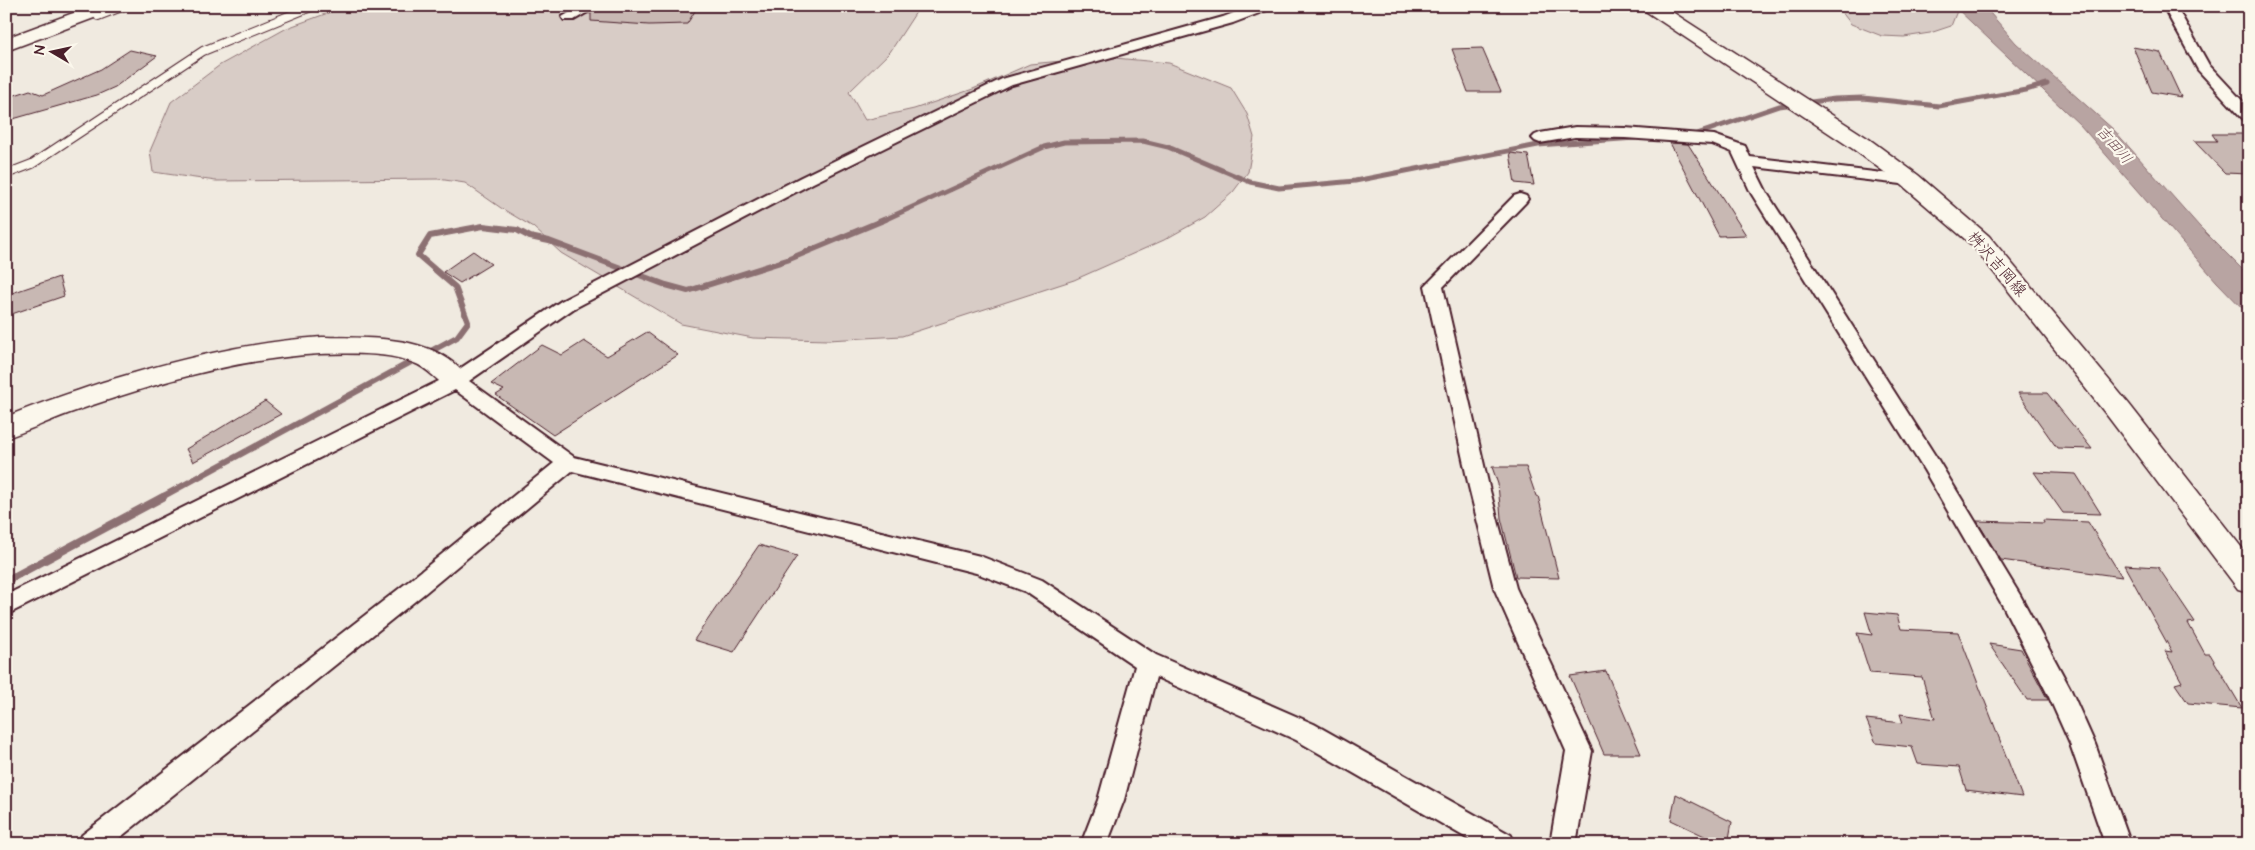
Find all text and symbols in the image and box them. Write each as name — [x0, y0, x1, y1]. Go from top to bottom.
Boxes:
north arrow — [28, 28, 78, 78]
text: N — [30, 44, 51, 56]
water label: 吉田川 — [2091, 121, 2137, 169]
street label: 桝沢吉岡線 — [1962, 227, 2032, 301]

